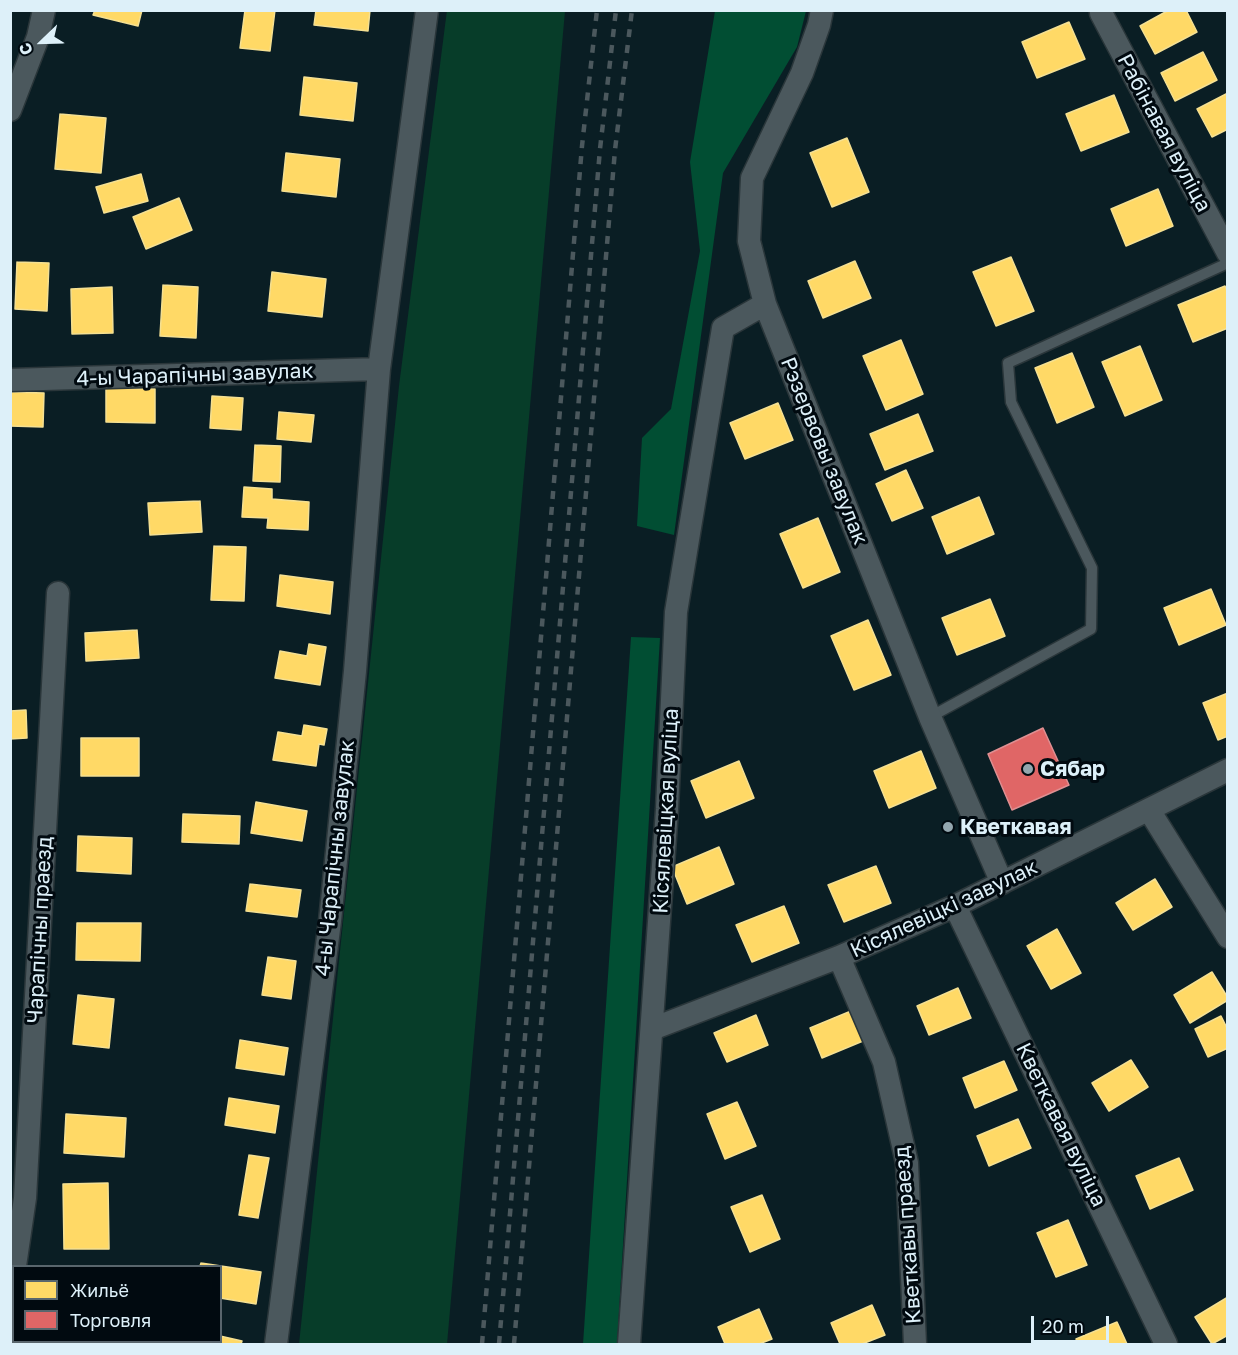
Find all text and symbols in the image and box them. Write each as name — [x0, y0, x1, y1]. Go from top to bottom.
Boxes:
north arrow — [12, 12, 72, 72]
text: С — [14, 40, 37, 58]
street label: Рабінавая вуліца — [1112, 50, 1216, 216]
street label: Рэзервовы завулак — [775, 354, 873, 548]
street label: 4-ы Чарапічны завулак — [76, 358, 314, 392]
street label: Кісялевіцкая вуліца — [648, 708, 684, 914]
street label: 4-ы Чарапічны завулак — [310, 739, 360, 977]
place label: Сябар — [1040, 756, 1105, 782]
marker: Сябар — [1021, 762, 1035, 776]
place label: Кветкавая — [960, 814, 1072, 840]
marker: Кветкавая — [941, 820, 955, 834]
street label: Чарапічны праезд — [23, 836, 57, 1024]
street label: Кісялевіцкі завулак — [846, 855, 1042, 963]
street label: Кветкавая вуліца — [1010, 1039, 1112, 1211]
street label: Кветкавы праезд — [889, 1145, 927, 1325]
legend — [12, 1265, 222, 1343]
text: Жильё — [70, 1279, 129, 1301]
scale bar — [1034, 1304, 1112, 1342]
text: Торговля — [70, 1309, 151, 1331]
text: 20 m — [1042, 1315, 1084, 1337]

